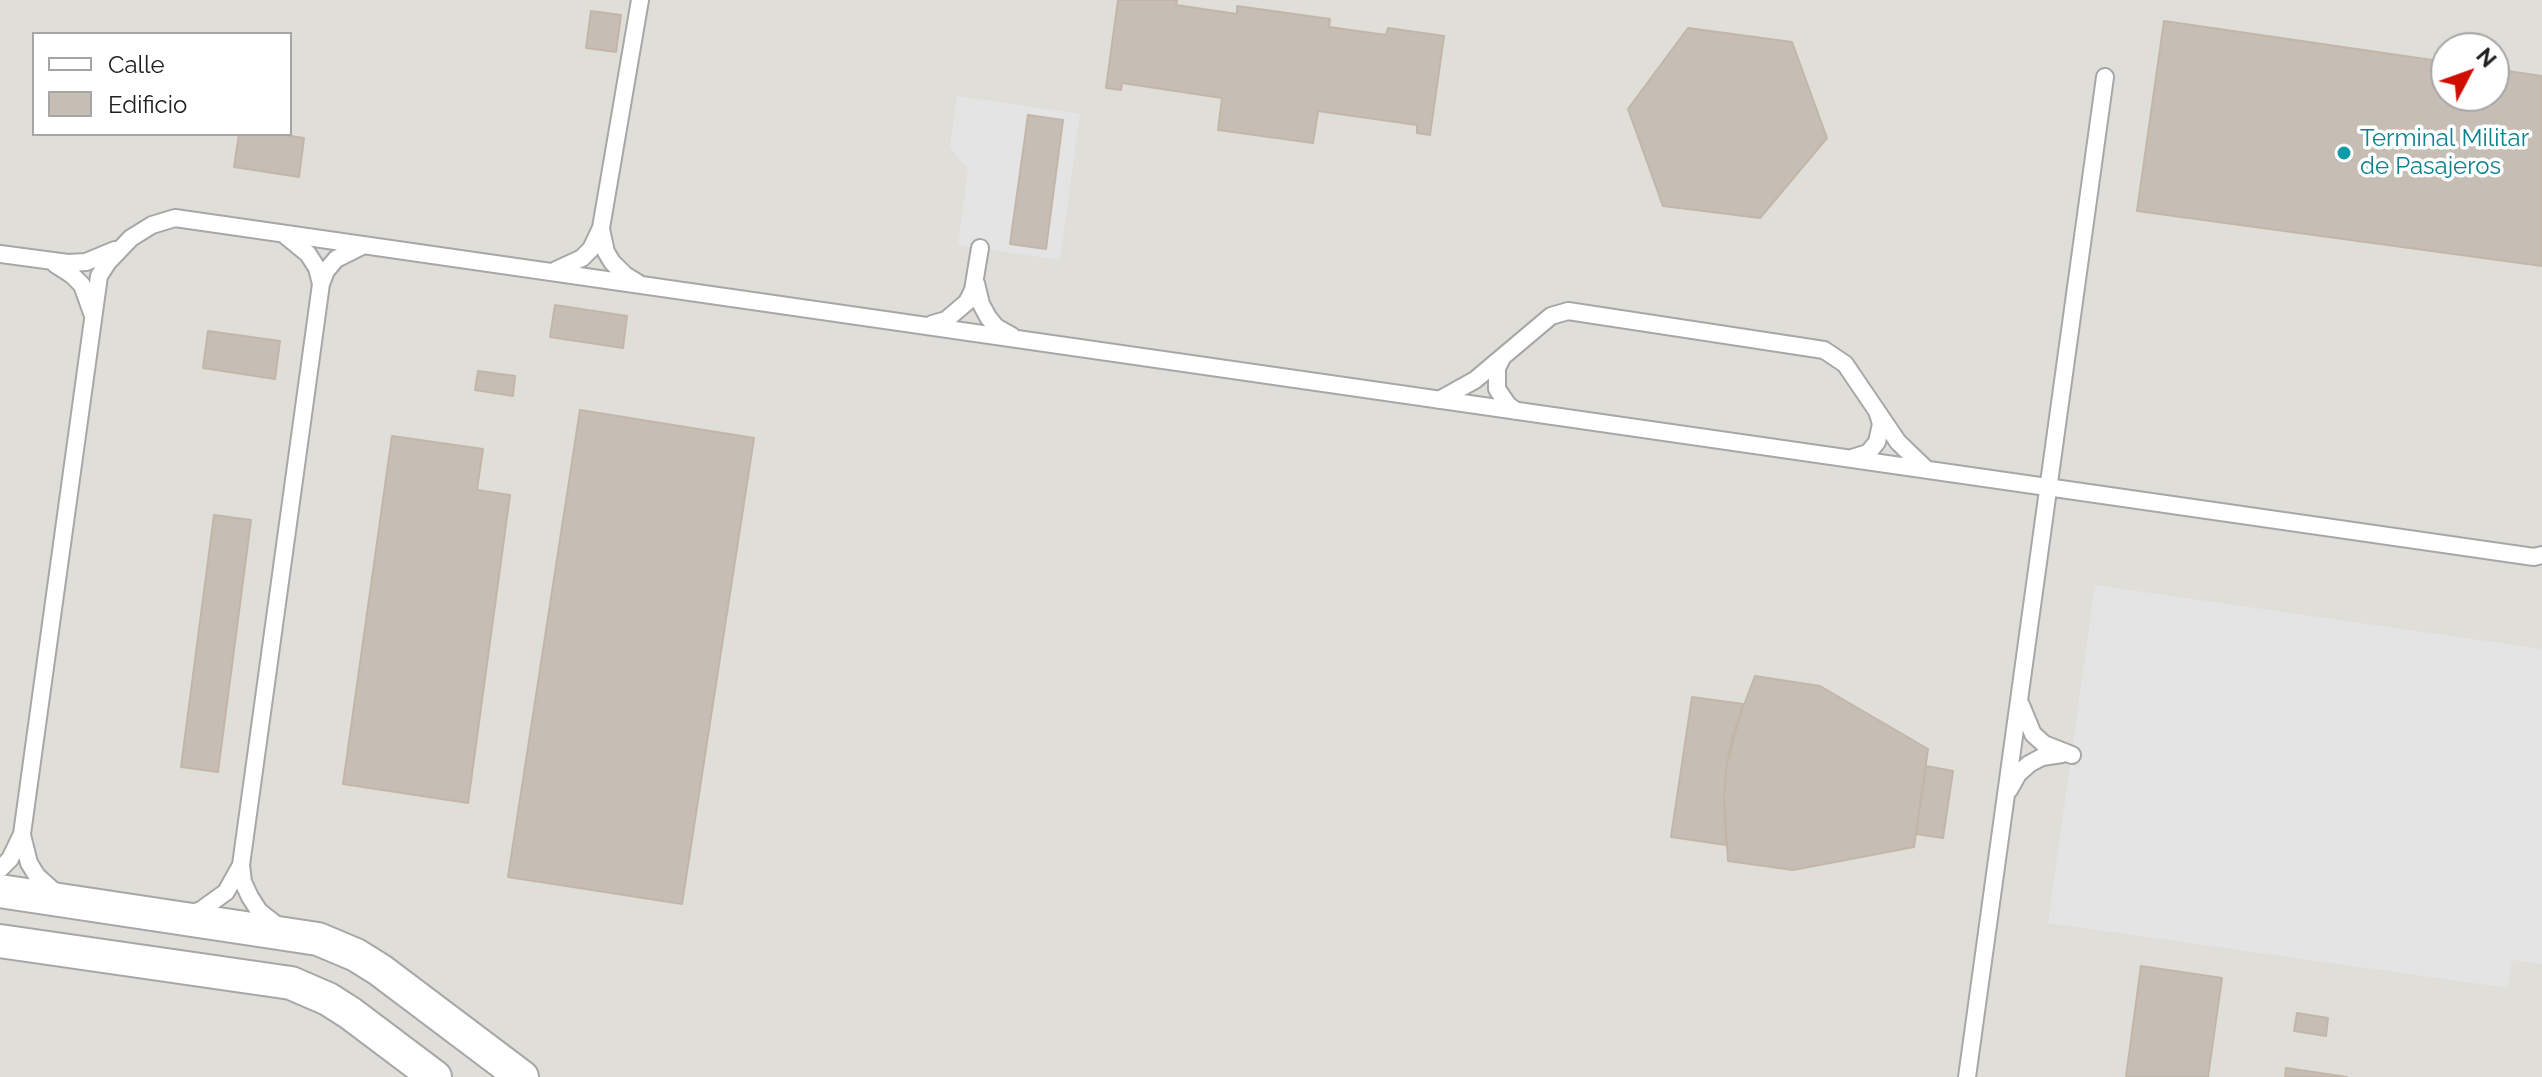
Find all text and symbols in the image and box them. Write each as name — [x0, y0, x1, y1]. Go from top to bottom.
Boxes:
legend — [32, 32, 292, 136]
north arrow — [2430, 32, 2510, 112]
text: N — [2471, 43, 2502, 72]
text: Calle — [108, 50, 165, 79]
text: Edificio — [108, 90, 187, 119]
place label: Terminal Militar de Pasajeros — [2360, 125, 2529, 181]
marker: Terminal Militar de Pasajeros — [2335, 144, 2353, 162]

